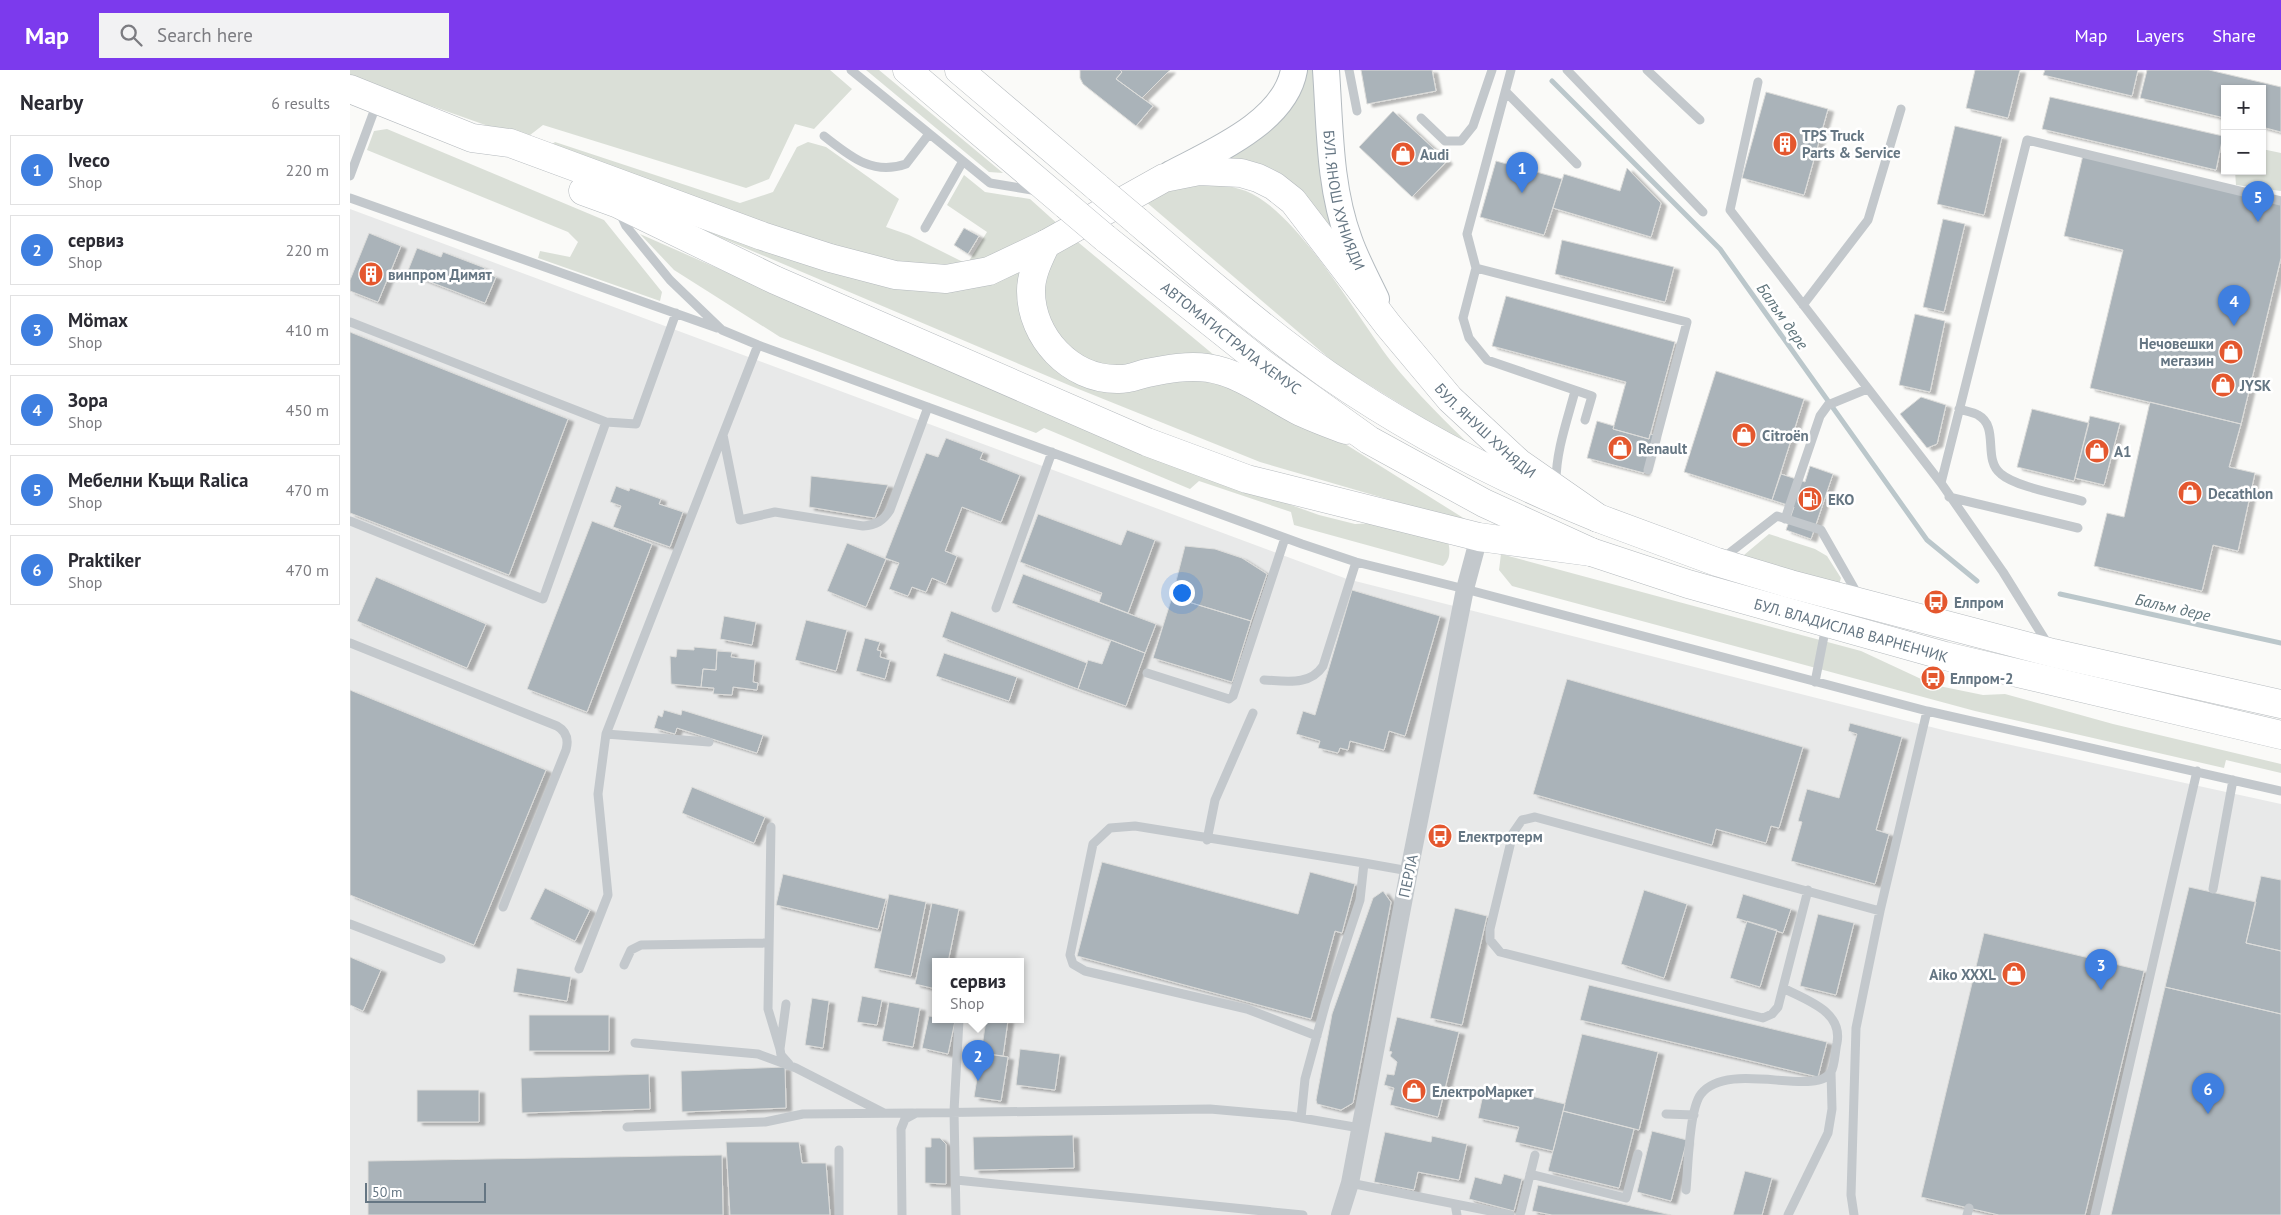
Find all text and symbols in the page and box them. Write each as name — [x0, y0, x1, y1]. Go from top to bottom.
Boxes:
search box — [99, 13, 449, 58]
text: Map — [25, 20, 69, 51]
icon: search — [117, 21, 145, 49]
text: Search here — [157, 23, 253, 47]
text: Map — [2075, 24, 2107, 47]
text: Layers — [2135, 24, 2184, 47]
text: Share — [2212, 24, 2256, 47]
map controls — [2221, 85, 2266, 175]
button: + — [2221, 85, 2266, 130]
text: Nearby — [20, 89, 83, 116]
text: 6 results — [271, 93, 330, 113]
place label: TPS Truck Parts & Service — [1802, 126, 1901, 162]
street label: БУЛ. ЯНОШ ХУНИЯДИ — [1320, 129, 1370, 273]
button: − — [2221, 130, 2266, 175]
building icon: TPS Truck Parts & Service — [1772, 131, 1798, 157]
shop icon: Audi — [1390, 141, 1416, 167]
place label: Audi — [1420, 145, 1449, 164]
text: Iveco — [68, 148, 110, 172]
pin: 1 — [1506, 152, 1538, 193]
text: 1 — [32, 160, 42, 180]
text: 220 m — [286, 160, 329, 180]
text: Shop — [68, 172, 102, 192]
pin: 5 — [2242, 181, 2274, 222]
text: сервиз — [68, 228, 124, 252]
text: 2 — [32, 240, 42, 260]
text: 220 m — [286, 240, 329, 260]
text: Shop — [68, 252, 102, 272]
building icon: винпром Димят — [358, 261, 384, 287]
place label: винпром Димят — [388, 265, 493, 284]
street label: АВТОМАГИСТРАЛА ХЕМУС — [1158, 277, 1305, 398]
water label: Балъм дере — [1753, 279, 1814, 354]
pin: 4 — [2218, 285, 2250, 326]
text: Mömax — [68, 308, 128, 332]
text: 3 — [32, 320, 42, 340]
text: 410 m — [286, 320, 329, 340]
text: Shop — [68, 332, 102, 352]
place label: Нечовешки мегазин — [2139, 334, 2214, 370]
shop icon: Нечовешки мегазин — [2218, 339, 2244, 365]
shop icon: JYSK — [2210, 372, 2236, 398]
place label: JYSK — [2239, 376, 2272, 395]
street label: БУЛ. ЯНУШ ХУНЯДИ — [1431, 379, 1540, 482]
text: Зора — [68, 388, 108, 412]
text: 4 — [32, 400, 42, 420]
text: 450 m — [286, 400, 329, 420]
text: Shop — [68, 412, 102, 432]
shop icon: Citroën — [1731, 422, 1757, 448]
place label: Citroën — [1762, 426, 1809, 445]
shop icon: Renault — [1607, 435, 1633, 461]
shop icon: A1 — [2084, 438, 2110, 464]
place label: Renault — [1638, 439, 1688, 458]
place label: A1 — [2114, 442, 2132, 461]
text: Мебелни Къщи Ralica — [68, 468, 248, 492]
text: 5 — [32, 480, 42, 500]
text: 470 m — [286, 480, 329, 500]
shop icon: Decathlon — [2177, 480, 2203, 506]
place label: Decathlon — [2208, 484, 2273, 503]
fuel station icon: EKO — [1797, 486, 1823, 512]
place label: EKO — [1828, 490, 1854, 509]
text: Shop — [68, 492, 102, 512]
text: Praktiker — [68, 548, 141, 572]
text: 6 — [32, 560, 42, 580]
text: 470 m — [286, 560, 329, 580]
text: Shop — [68, 572, 102, 592]
your location — [1169, 580, 1195, 606]
bus stop icon: Елпром — [1923, 589, 1949, 615]
water label: Балъм дере — [2133, 589, 2213, 626]
place label: Елпром — [1954, 593, 2004, 612]
street label: БУЛ. ВЛАДИСЛАВ ВАРНЕНЧИК — [1752, 594, 1951, 666]
bus stop icon: Елпром-2 — [1920, 665, 1946, 691]
place label: Елпром-2 — [1950, 669, 2014, 688]
bus stop icon: Електротерм — [1427, 823, 1453, 849]
place label: Електротерм — [1458, 827, 1543, 846]
street label: ПЕРЛА — [1394, 852, 1422, 899]
pin: 3 — [2085, 949, 2117, 990]
popup — [932, 958, 1024, 1023]
shop icon: Aiko XXXL — [2001, 961, 2027, 987]
place label: Aiko XXXL — [1929, 965, 1996, 984]
text: сервиз — [950, 969, 1006, 993]
text: Shop — [950, 993, 984, 1013]
pin: 2 — [962, 1040, 994, 1081]
pin: 6 — [2192, 1073, 2224, 1114]
shop icon: ЕлектроМаркет — [1401, 1078, 1427, 1104]
place label: ЕлектроМаркет — [1432, 1082, 1534, 1101]
scale bar — [365, 1180, 486, 1203]
text: 50 m — [372, 1183, 402, 1201]

